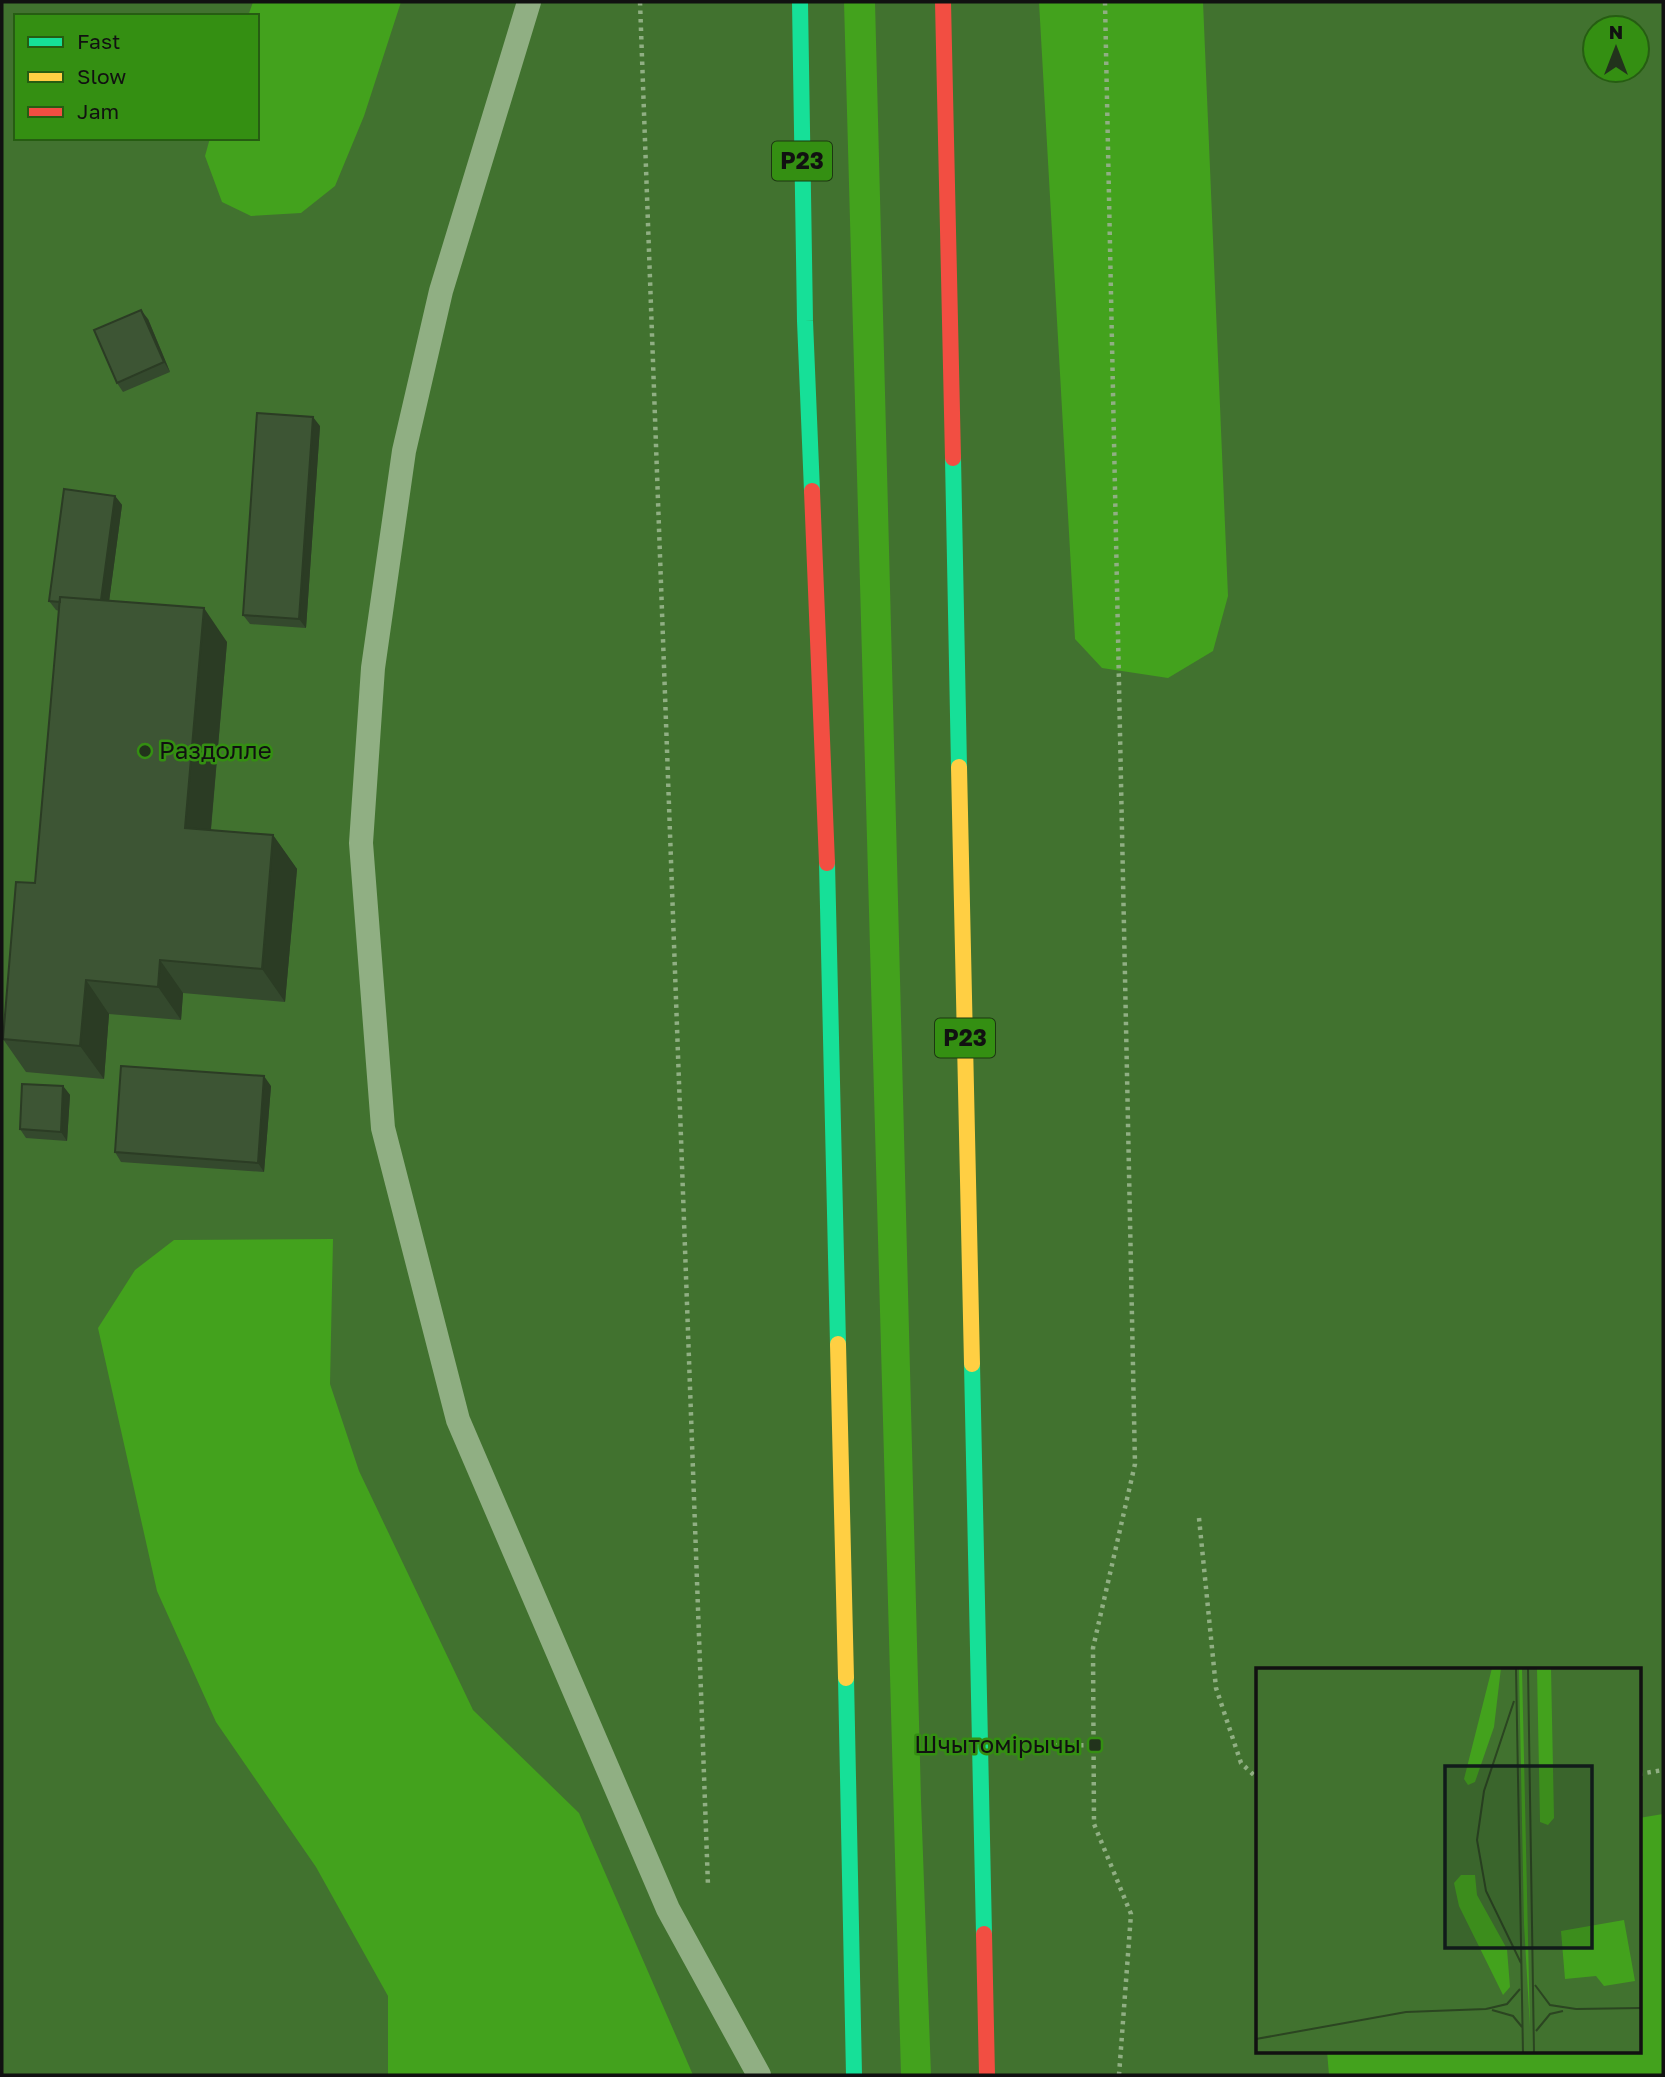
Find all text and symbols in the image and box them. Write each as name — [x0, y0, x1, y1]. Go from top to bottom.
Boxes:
legend — [14, 14, 259, 140]
north arrow — [1581, 14, 1651, 84]
text: N — [1609, 20, 1623, 43]
text: Fast — [77, 28, 120, 54]
text: Slow — [77, 63, 126, 89]
text: Jam — [77, 98, 119, 124]
road number: Р23 — [772, 142, 832, 180]
place label: Раздолле — [159, 735, 272, 764]
marker: Раздолле — [137, 743, 153, 759]
road number: Р23 — [935, 1018, 995, 1058]
inset map — [1256, 1668, 1640, 2052]
place label: Шчытомірычы — [914, 1729, 1081, 1758]
marker: Шчытомірычы — [1087, 1737, 1103, 1753]

